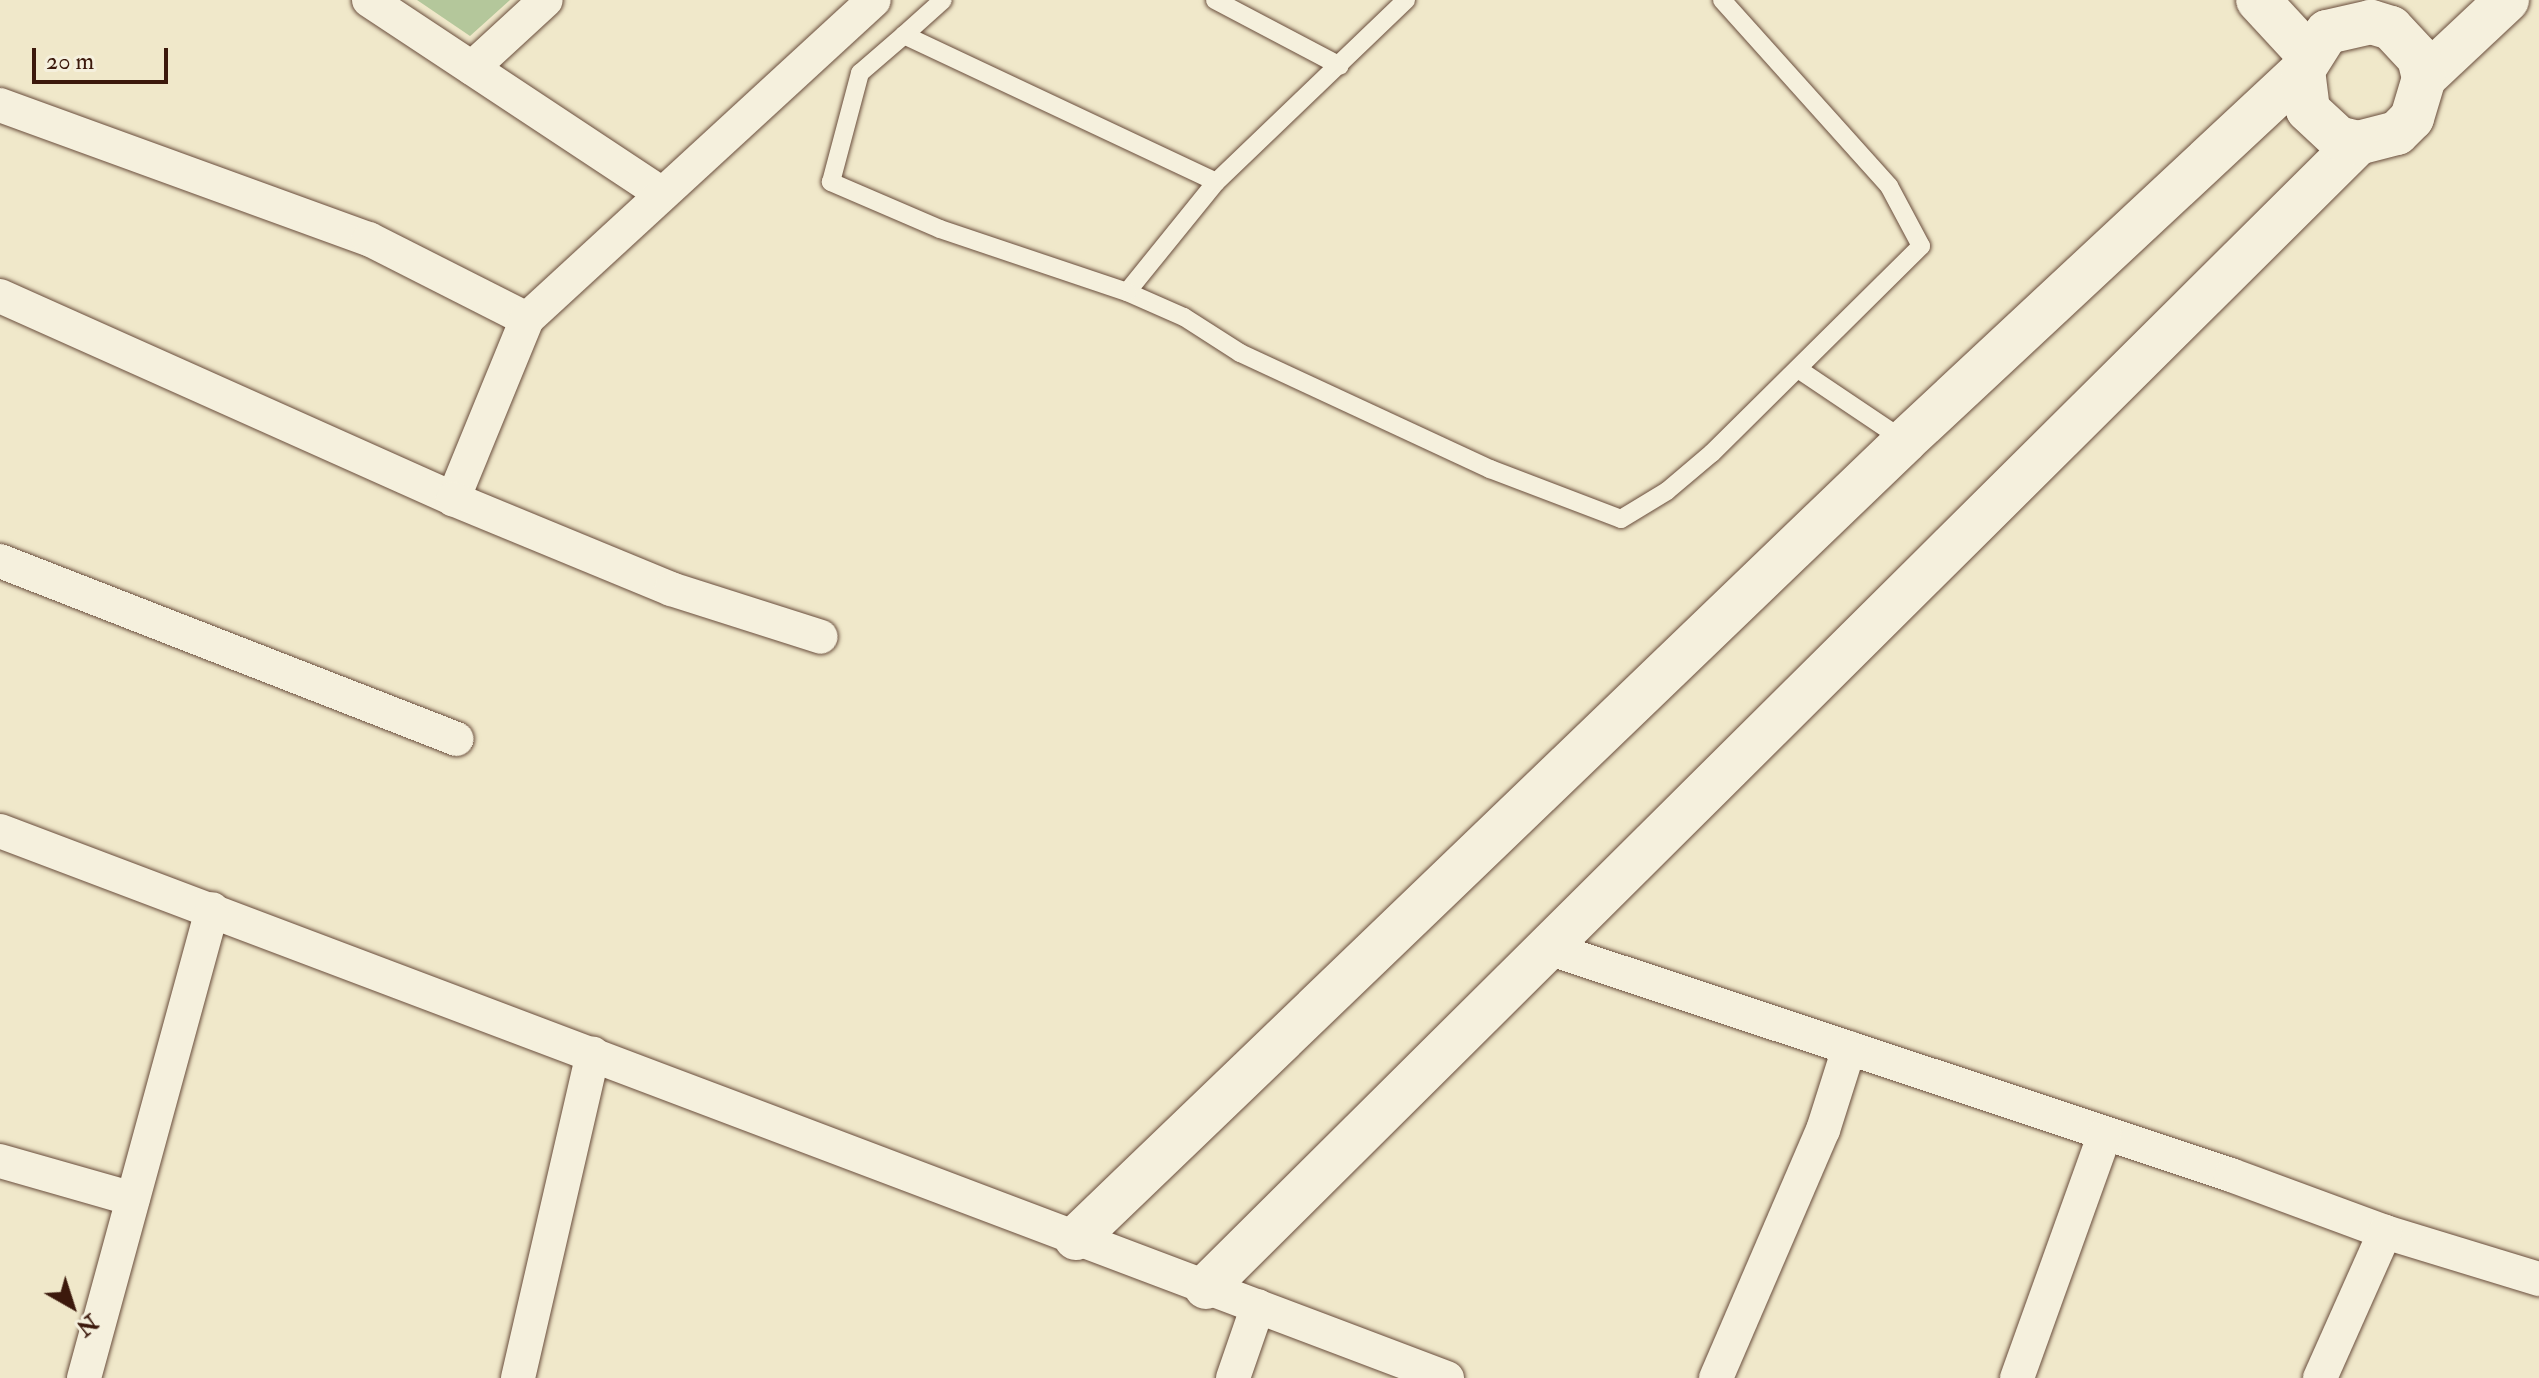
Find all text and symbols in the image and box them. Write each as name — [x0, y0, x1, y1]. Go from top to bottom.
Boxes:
scale bar — [36, 32, 172, 82]
text: 20 m — [46, 46, 94, 77]
north arrow — [32, 1266, 112, 1346]
text: N — [71, 1308, 104, 1342]

